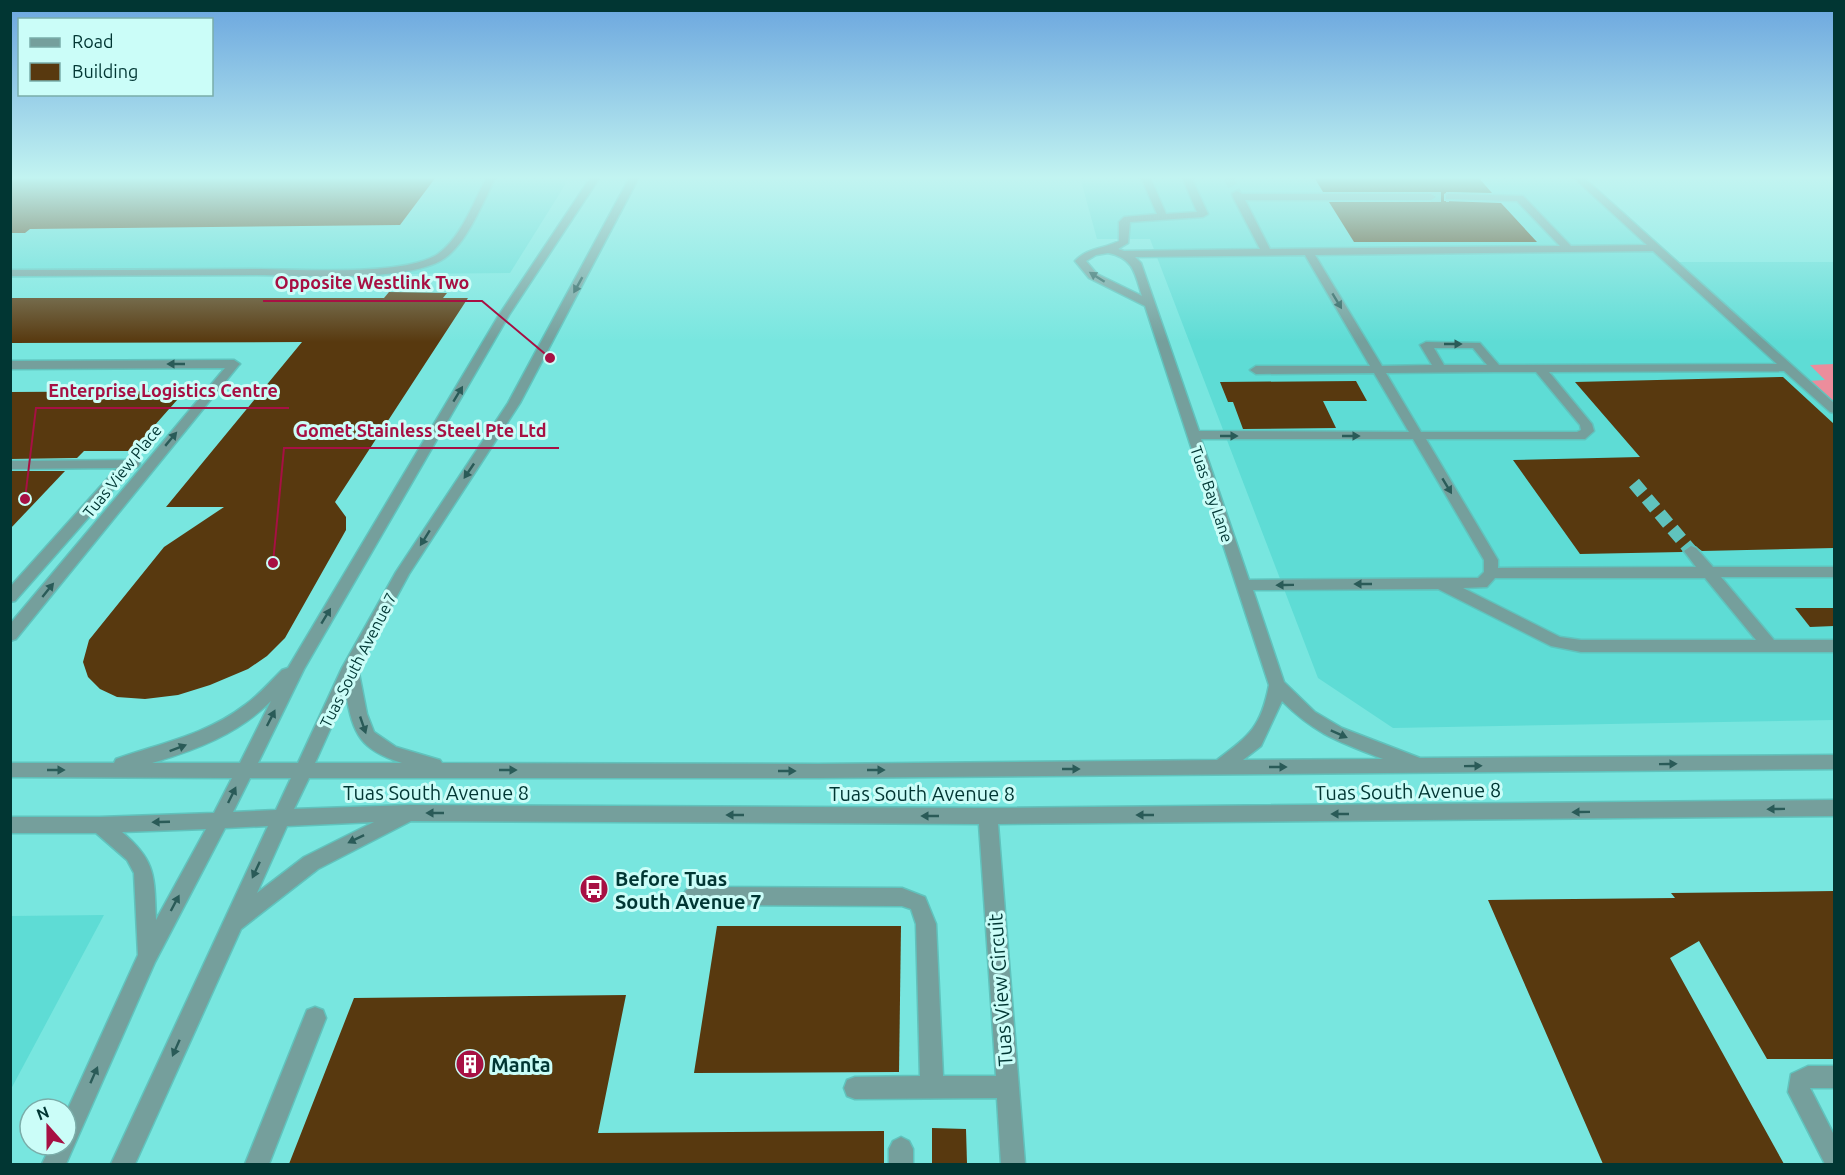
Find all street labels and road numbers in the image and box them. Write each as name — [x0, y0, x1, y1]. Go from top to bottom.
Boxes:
street label: Tuas View Place — [79, 421, 165, 521]
street label: Tuas Bay Lane — [1187, 444, 1237, 544]
street label: Tuas South Avenue 7 — [316, 590, 400, 730]
street label: Tuas South Avenue 8 — [1315, 778, 1501, 804]
street label: Tuas South Avenue 8 — [343, 781, 529, 804]
street label: Tuas South Avenue 8 — [829, 782, 1015, 805]
street label: Tuas View Circuit — [983, 913, 1017, 1067]

